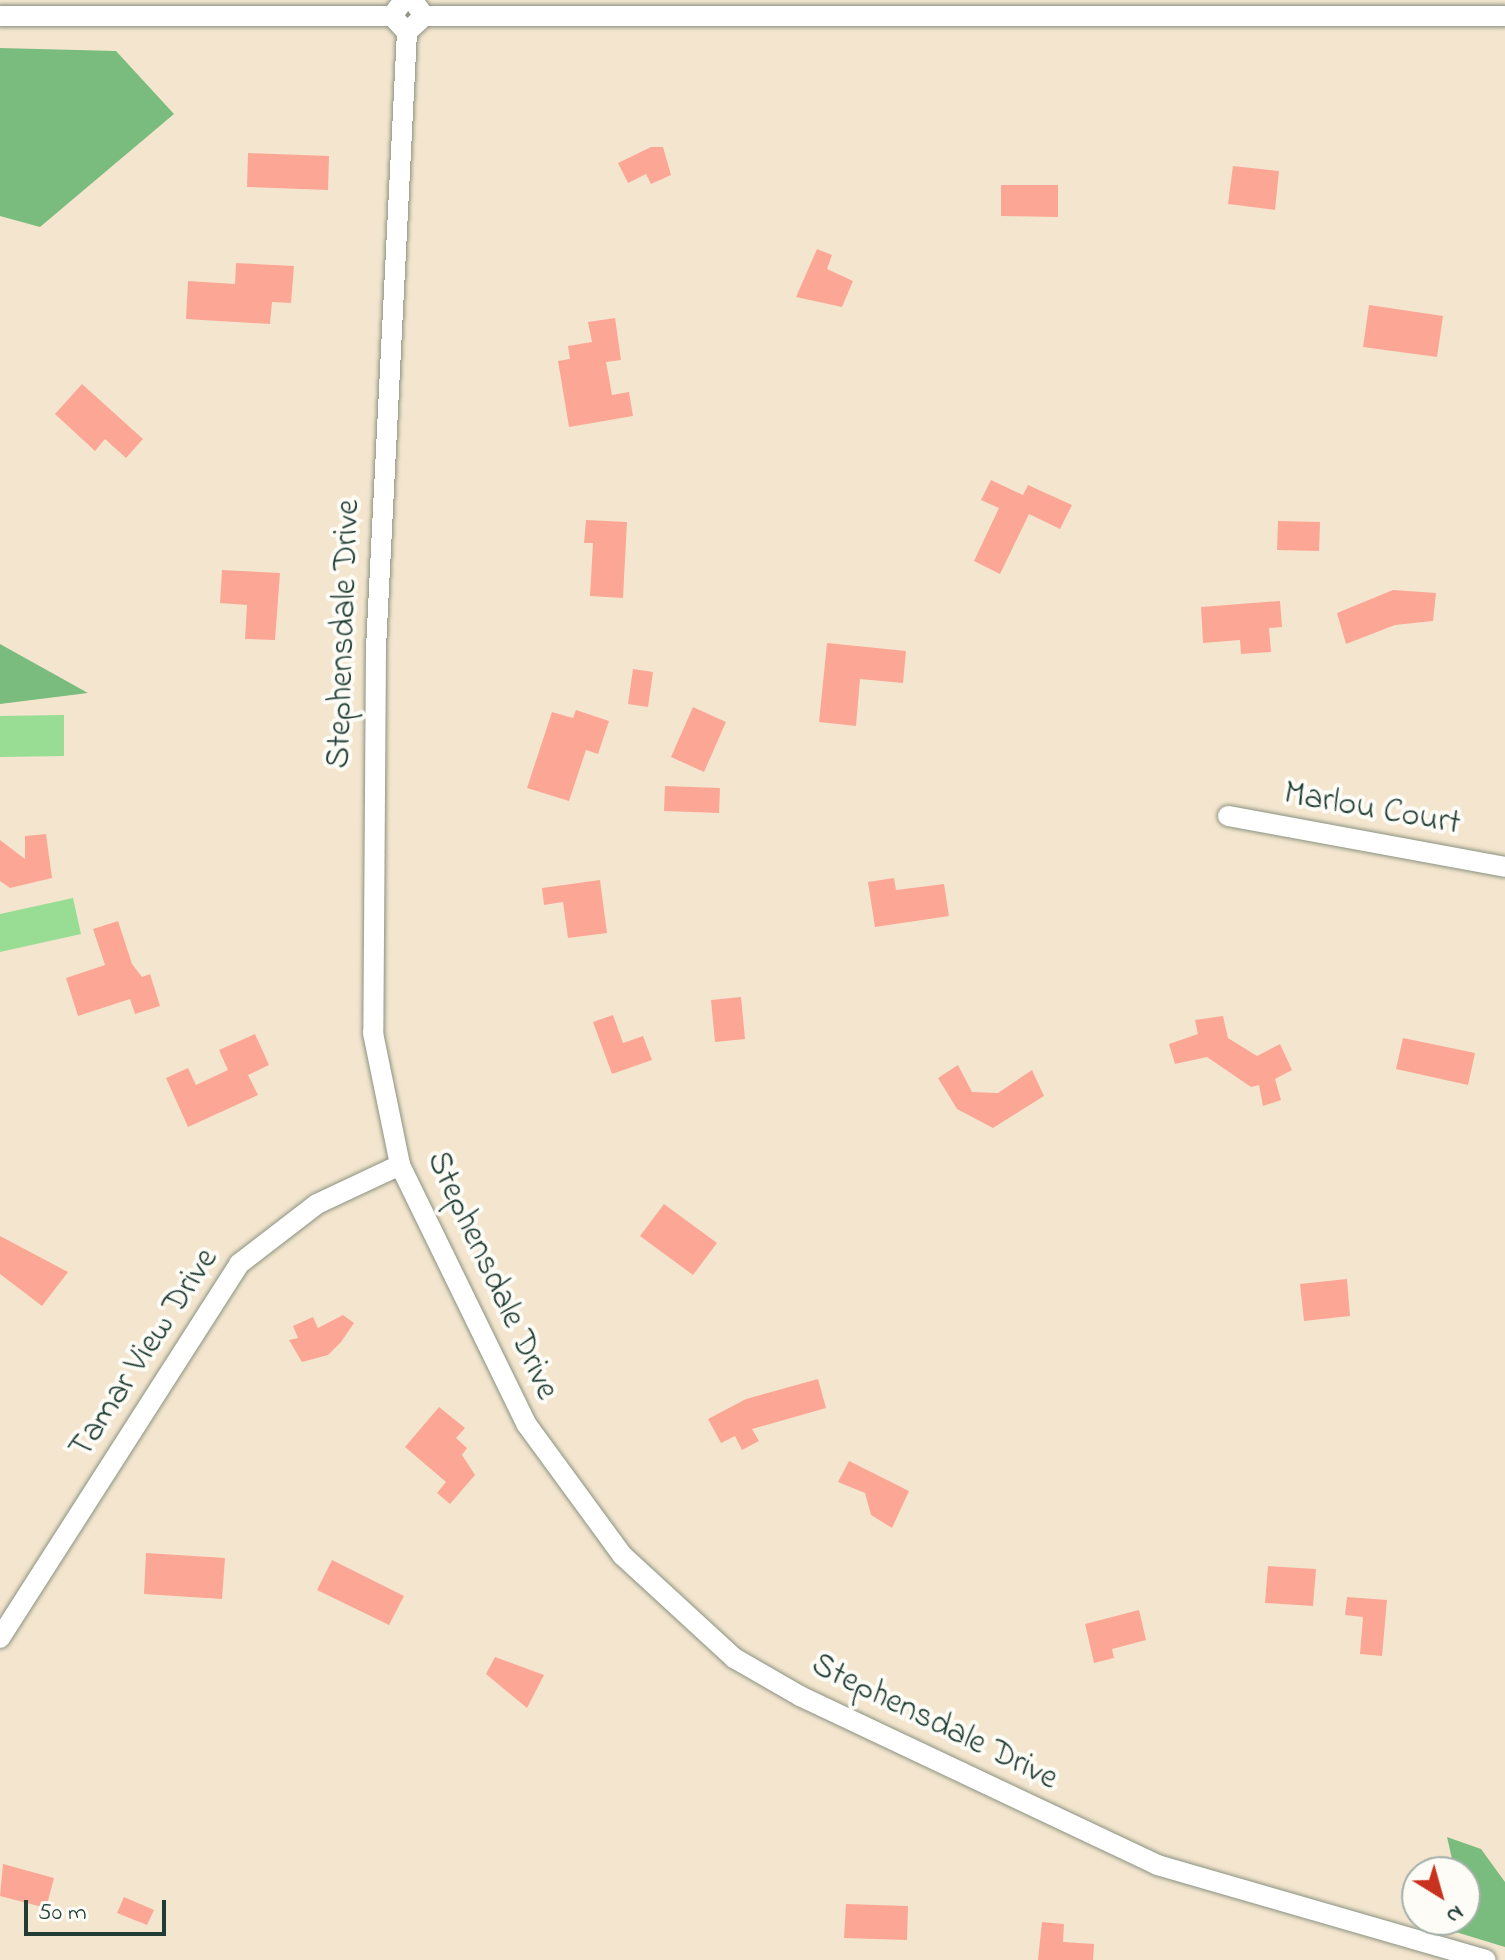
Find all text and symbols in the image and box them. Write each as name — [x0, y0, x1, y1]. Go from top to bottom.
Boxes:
street label: Stephensdale Drive — [320, 499, 370, 769]
street label: Marlou Court — [1281, 774, 1463, 846]
street label: Stephensdale Drive — [416, 1145, 566, 1407]
street label: Tamar View Drive — [62, 1241, 228, 1467]
street label: Stephensdale Drive — [804, 1646, 1064, 1800]
north arrow — [1401, 1856, 1481, 1936]
scale bar — [28, 1884, 170, 1934]
text: 50 m — [38, 1896, 87, 1931]
text: N — [1439, 1896, 1470, 1931]

